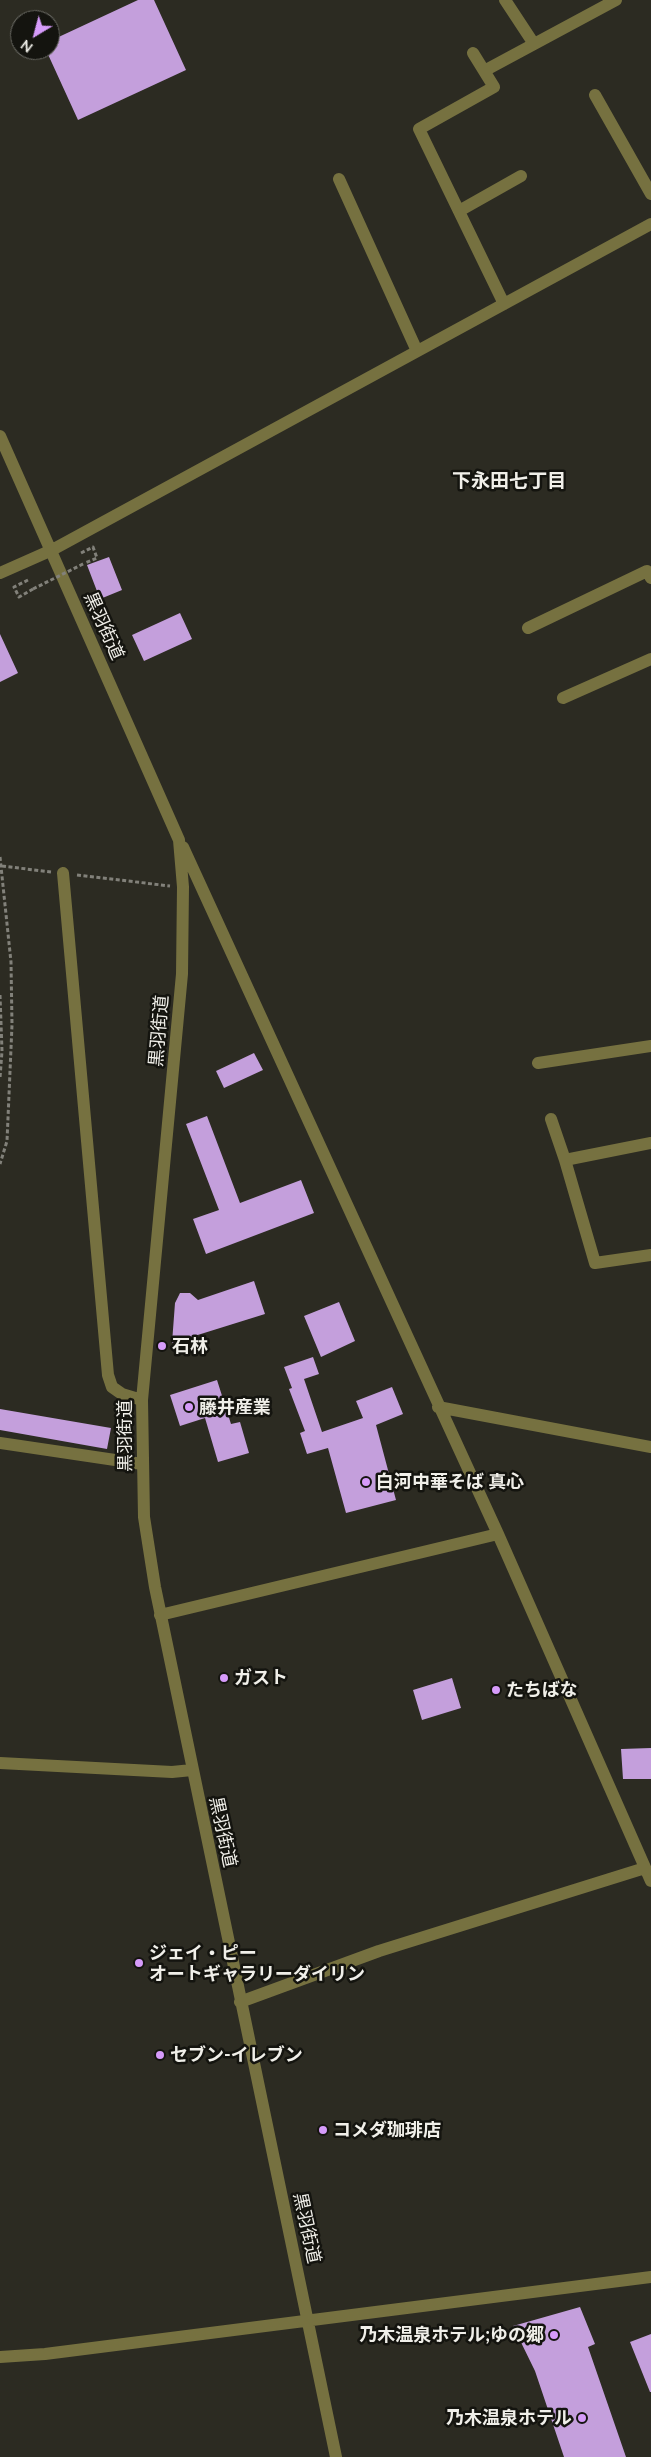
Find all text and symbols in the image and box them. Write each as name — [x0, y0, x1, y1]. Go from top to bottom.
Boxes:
north arrow — [10, 10, 60, 60]
text: N — [17, 37, 36, 57]
district label: 下永田七丁目 — [452, 470, 566, 492]
street label: 黒羽街道 — [79, 589, 129, 663]
street label: 黒羽街道 — [145, 994, 173, 1068]
place label: 石林 — [172, 1335, 208, 1357]
marker: 石林 — [156, 1340, 168, 1352]
place label: 藤井産業 — [199, 1396, 271, 1418]
street label: 黒羽街道 — [114, 1400, 136, 1472]
marker: 藤井産業 — [183, 1401, 195, 1413]
place label: 白河中華そば 真心 — [376, 1471, 524, 1493]
marker: 白河中華そば 真心 — [360, 1476, 372, 1488]
place label: ガスト — [234, 1667, 288, 1689]
marker: ガスト — [218, 1672, 230, 1684]
place label: たちばな — [506, 1679, 578, 1701]
marker: たちばな — [490, 1684, 502, 1696]
street label: 黒羽街道 — [205, 1795, 241, 1869]
place label: ジェイ・ピー オートギャラリーダイリン — [149, 1942, 365, 1985]
marker: ジェイ・ピー オートギャラリーダイリン — [133, 1957, 145, 1969]
place label: セブン-イレブン — [170, 2044, 303, 2066]
marker: セブン-イレブン — [154, 2049, 166, 2061]
place label: コメダ珈琲店 — [333, 2119, 441, 2141]
marker: コメダ珈琲店 — [317, 2124, 329, 2136]
street label: 黒羽街道 — [289, 2191, 325, 2265]
place label: 乃木温泉ホテル;ゆの郷 — [359, 2324, 544, 2346]
marker: 乃木温泉ホテル;ゆの郷 — [548, 2329, 560, 2341]
place label: 乃木温泉ホテル — [446, 2407, 572, 2429]
marker: 乃木温泉ホテル — [576, 2412, 588, 2424]

